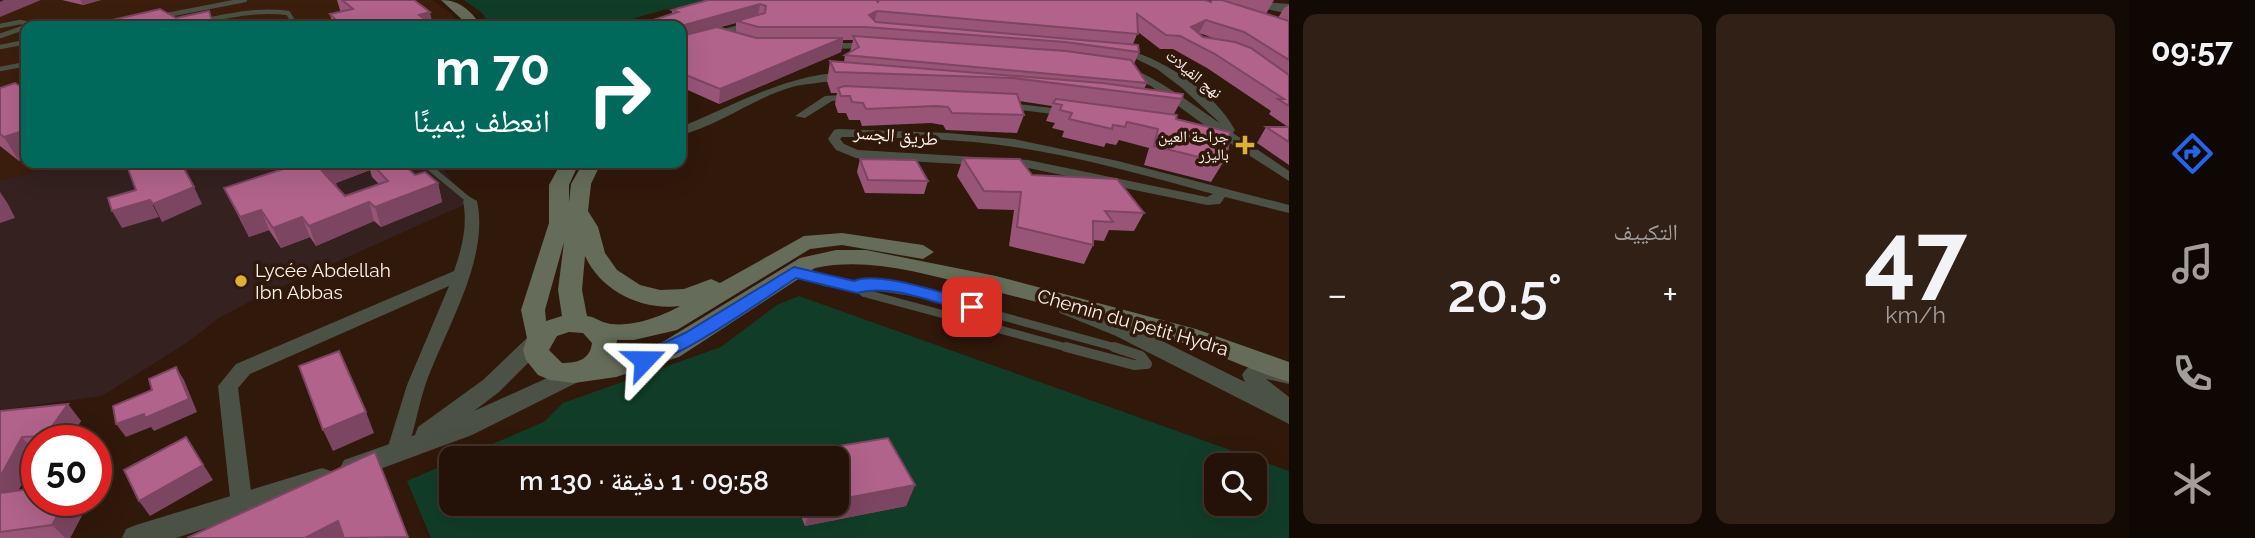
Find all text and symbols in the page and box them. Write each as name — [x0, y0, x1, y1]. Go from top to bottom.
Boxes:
text: 09:57 — [2151, 31, 2233, 68]
text: 70 m — [435, 39, 550, 96]
street label: نهج الفيلات — [1162, 46, 1226, 103]
icon: right — [574, 49, 665, 140]
text: انعطف يمينًا — [413, 102, 550, 139]
street label: طريق الجسر — [851, 120, 939, 151]
place label: جراحة العين باليزر — [1158, 127, 1229, 164]
icon: directions — [2168, 129, 2217, 178]
marker: جراحة العين باليزر — [1235, 135, 1255, 155]
text: 47 — [1864, 202, 1967, 309]
text: التكييف — [1613, 218, 1678, 245]
icon: music — [2168, 239, 2217, 288]
place label: Lycée Abdellah Ibn Abbas — [255, 259, 391, 303]
text: 20.5° — [1448, 263, 1562, 324]
text: − — [1327, 272, 1347, 317]
text: + — [1662, 272, 1678, 317]
marker: Lycée Abdellah Ibn Abbas — [233, 273, 249, 289]
pin — [942, 277, 1002, 337]
street label: Chemin du petit Hydra — [1035, 284, 1231, 360]
icon: arrive — [953, 288, 991, 326]
text: km/h — [1885, 301, 1946, 328]
position arrow — [607, 323, 681, 397]
icon: phone — [2168, 349, 2217, 398]
speed limit sign: 50 — [21, 425, 112, 516]
map controls — [1204, 453, 1267, 516]
button: search — [1204, 453, 1267, 516]
icon: climate — [2168, 459, 2217, 508]
text: 09:58 · 1 دقيقة · 130 m — [519, 466, 769, 496]

